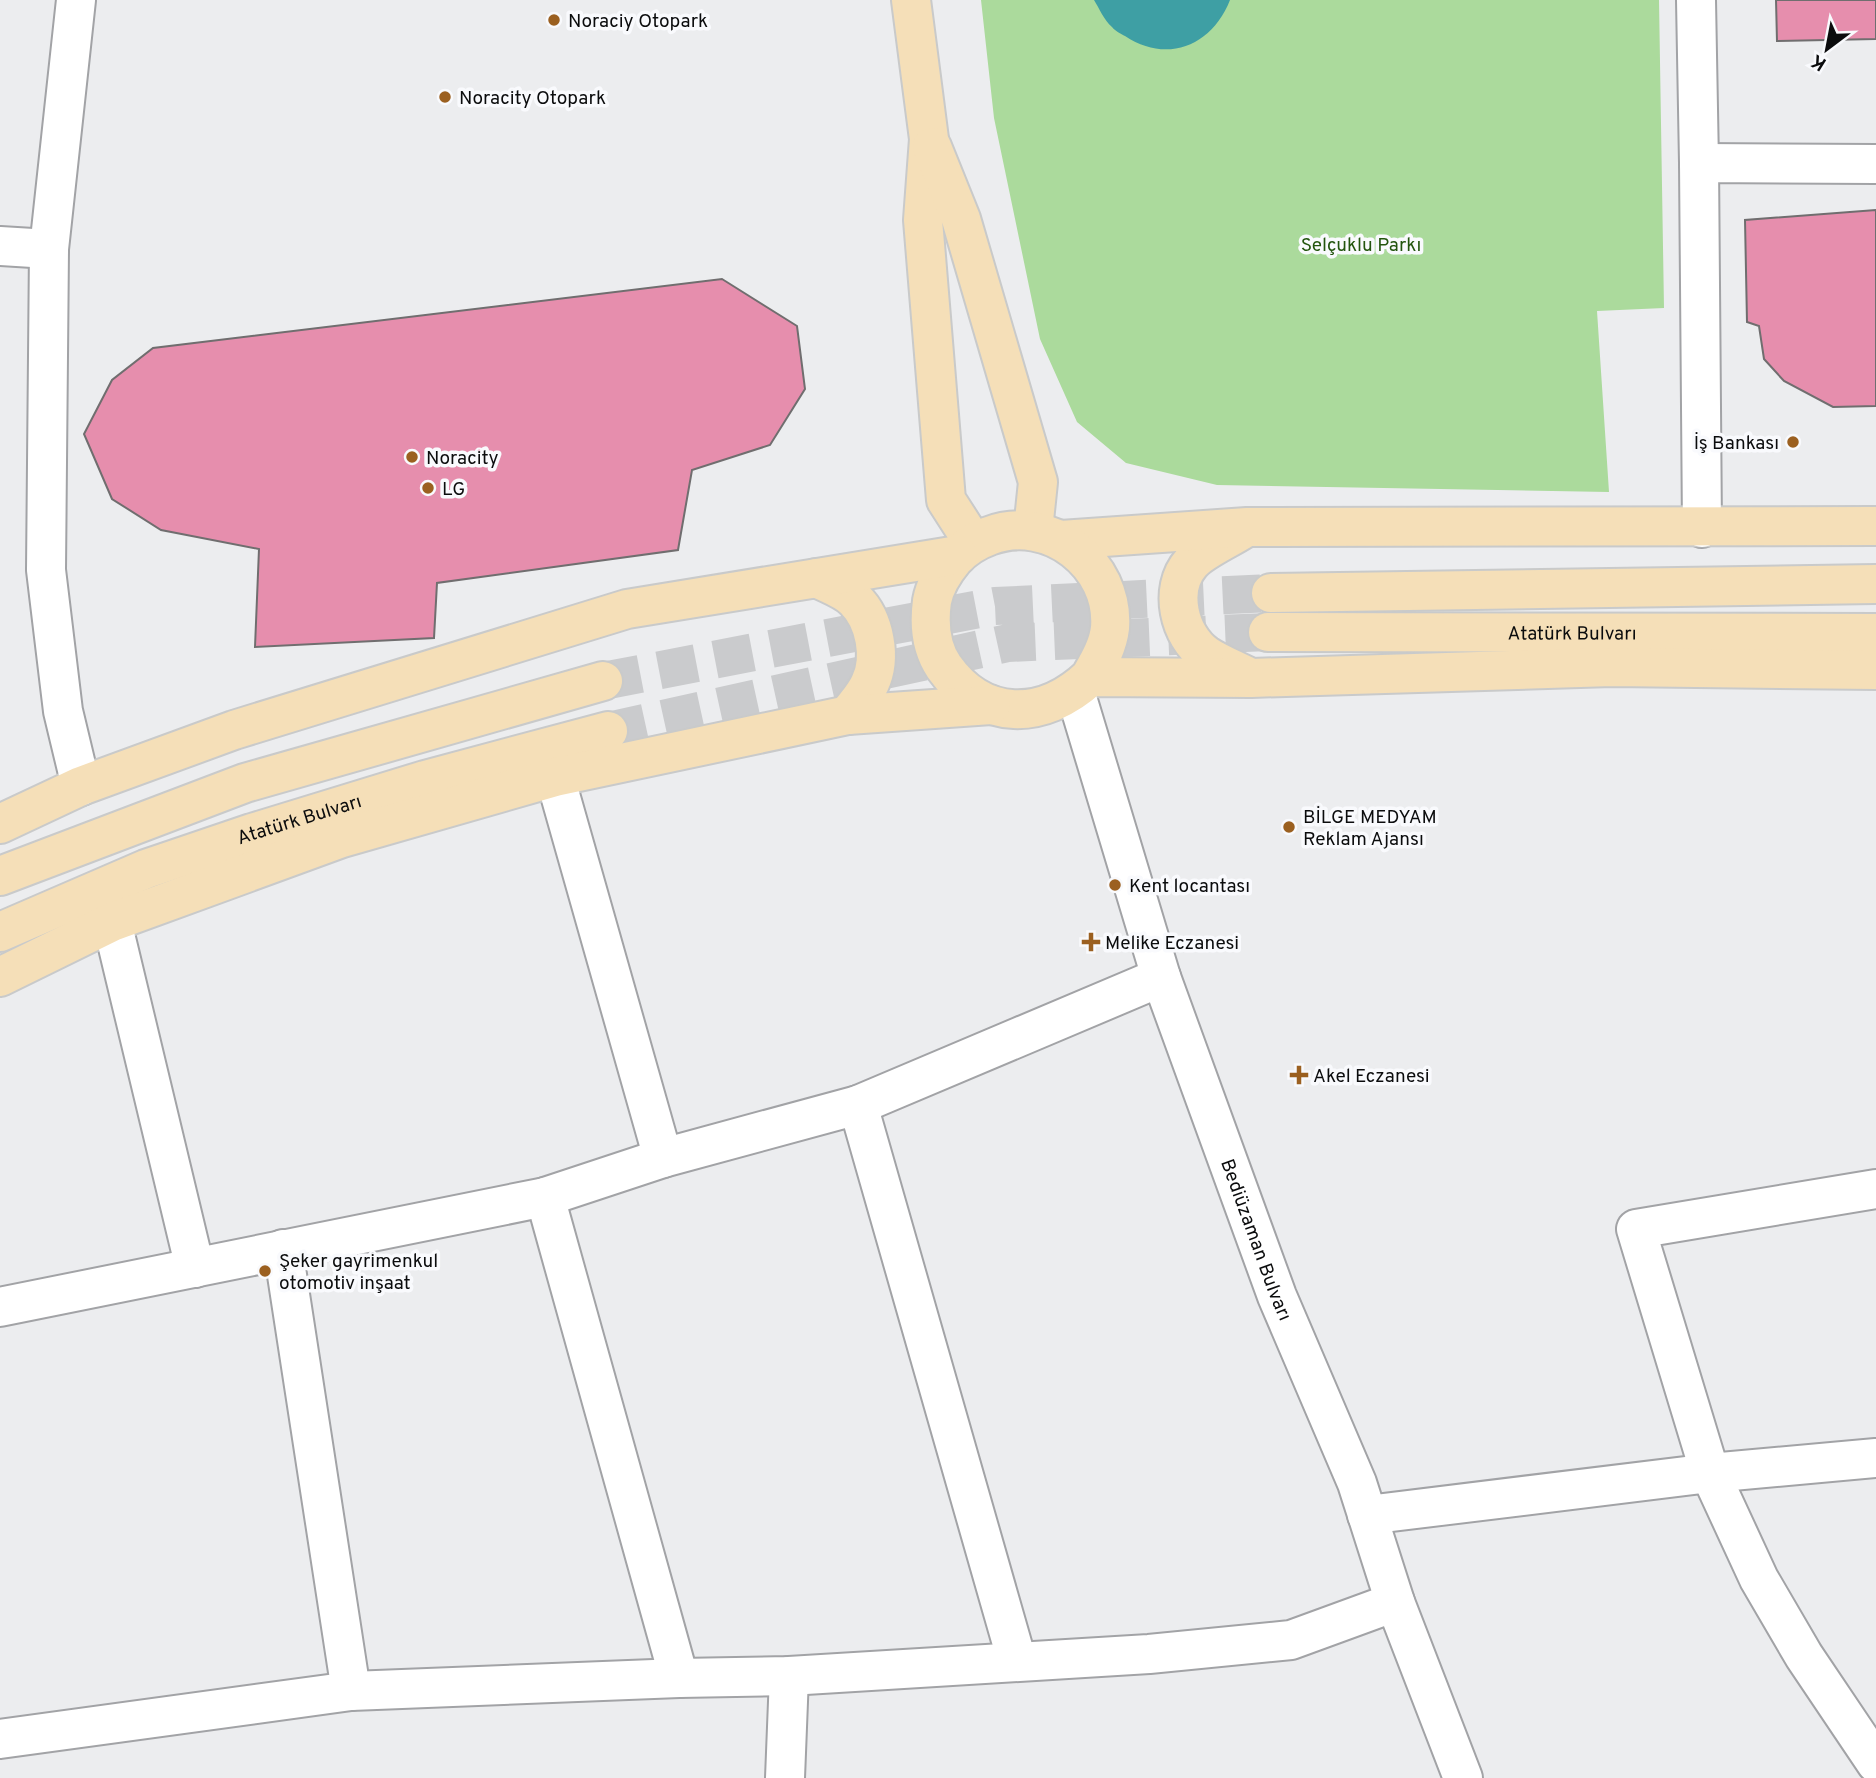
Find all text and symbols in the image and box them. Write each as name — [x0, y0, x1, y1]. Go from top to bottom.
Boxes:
place label: Noraciy Otopark — [568, 10, 708, 34]
marker: Noraciy Otopark — [546, 12, 562, 28]
north arrow — [1792, 14, 1862, 84]
text: K — [1807, 48, 1831, 75]
place label: Noracity Otopark — [459, 87, 606, 111]
marker: Noracity Otopark — [437, 89, 453, 105]
park label: Selçuklu Parkı — [1301, 234, 1421, 258]
place label: İş Bankası — [1694, 431, 1779, 456]
marker: İş Bankası — [1785, 434, 1801, 450]
place label: Noracity — [426, 447, 499, 471]
marker: Noracity — [404, 449, 420, 465]
place label: LG — [442, 478, 465, 502]
marker: LG — [420, 480, 436, 496]
street label: Atatürk Bulvarı — [1507, 622, 1637, 647]
street label: Atatürk Bulvarı — [234, 790, 365, 851]
place label: BİLGE MEDYAM Reklam Ajansı — [1303, 805, 1437, 852]
marker: BİLGE MEDYAM Reklam Ajansı — [1281, 819, 1297, 835]
place label: Kent locantası — [1129, 875, 1250, 899]
marker: Kent locantası — [1107, 877, 1123, 893]
place label: Melike Eczanesi — [1105, 932, 1239, 956]
marker: Melike Eczanesi — [1083, 934, 1099, 950]
place label: Akel Eczanesi — [1313, 1065, 1430, 1089]
marker: Akel Eczanesi — [1291, 1067, 1307, 1083]
street label: Bediüzaman Bulvarı — [1214, 1156, 1296, 1325]
place label: Şeker gayrimenkul otomotiv inşaat — [279, 1250, 438, 1296]
marker: Şeker gayrimenkul otomotiv inşaat — [257, 1263, 273, 1279]

